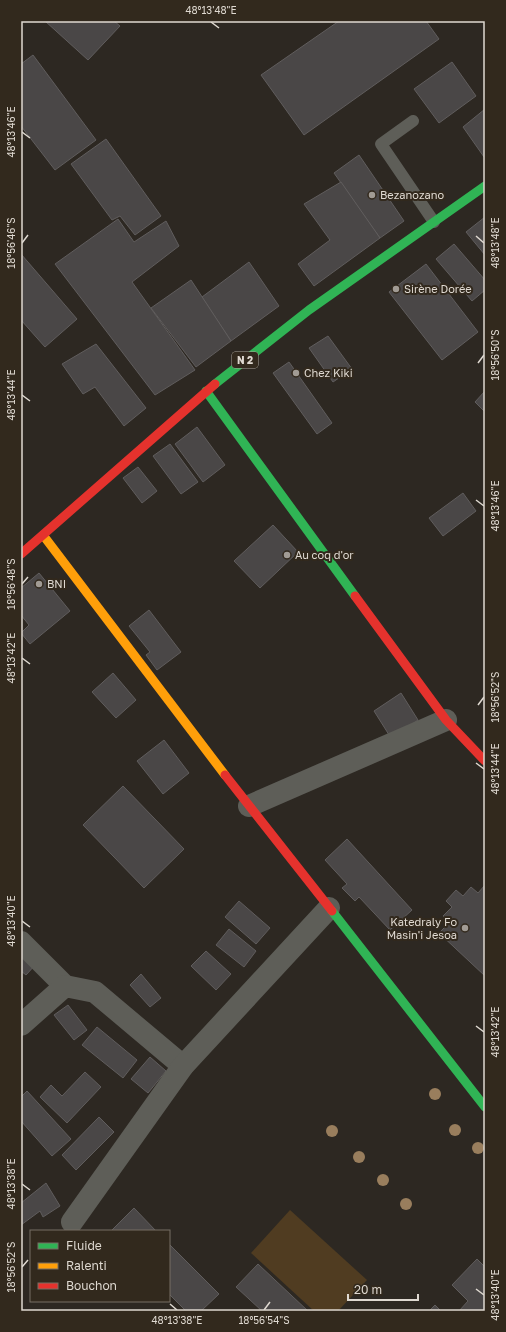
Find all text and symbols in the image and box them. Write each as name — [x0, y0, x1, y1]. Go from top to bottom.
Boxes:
text: 48°13'48"E — [185, 4, 237, 16]
text: 48°13'46"E — [5, 106, 17, 158]
place label: Bezanozano — [380, 188, 445, 201]
marker: Bezanozano — [367, 190, 377, 200]
text: 18°56'46"S — [5, 217, 17, 269]
text: 48°13'48"E — [489, 217, 501, 269]
place label: Sirène Dorée — [404, 282, 472, 295]
marker: Sirène Dorée — [391, 284, 401, 294]
text: 18°56'50"S — [489, 329, 501, 381]
road number: N 2 — [232, 352, 258, 368]
place label: Chez Kiki — [304, 366, 353, 379]
marker: Chez Kiki — [291, 368, 301, 378]
text: 48°13'44"E — [5, 369, 17, 421]
text: 48°13'46"E — [489, 480, 501, 532]
place label: Au coq d'or — [295, 548, 354, 561]
marker: Au coq d'or — [282, 550, 292, 560]
text: 18°56'48"S — [5, 558, 17, 610]
place label: BNI — [47, 577, 66, 590]
marker: BNI — [34, 579, 44, 589]
text: 48°13'42"E — [5, 633, 17, 683]
text: 18°56'52"S — [489, 672, 501, 722]
text: 48°13'44"E — [489, 743, 501, 795]
text: 48°13'40"E — [5, 895, 17, 947]
place label: Katedraly Fo Masin'i Jesoa — [387, 915, 457, 941]
marker: Katedraly Fo Masin'i Jesoa — [460, 923, 470, 933]
text: 48°13'42"E — [489, 1007, 501, 1057]
text: 48°13'38"E — [5, 1159, 17, 1209]
legend — [30, 1230, 170, 1302]
text: Fluide — [66, 1238, 102, 1253]
text: 18°56'52"S — [5, 1242, 17, 1292]
text: Ralenti — [66, 1258, 107, 1273]
text: 48°13'40"E — [489, 1269, 501, 1321]
scale bar — [348, 1276, 418, 1302]
text: Bouchon — [66, 1278, 117, 1293]
text: 20 m — [354, 1282, 382, 1297]
text: 48°13'38"E — [152, 1314, 202, 1326]
text: 18°56'54"S — [238, 1314, 290, 1326]

